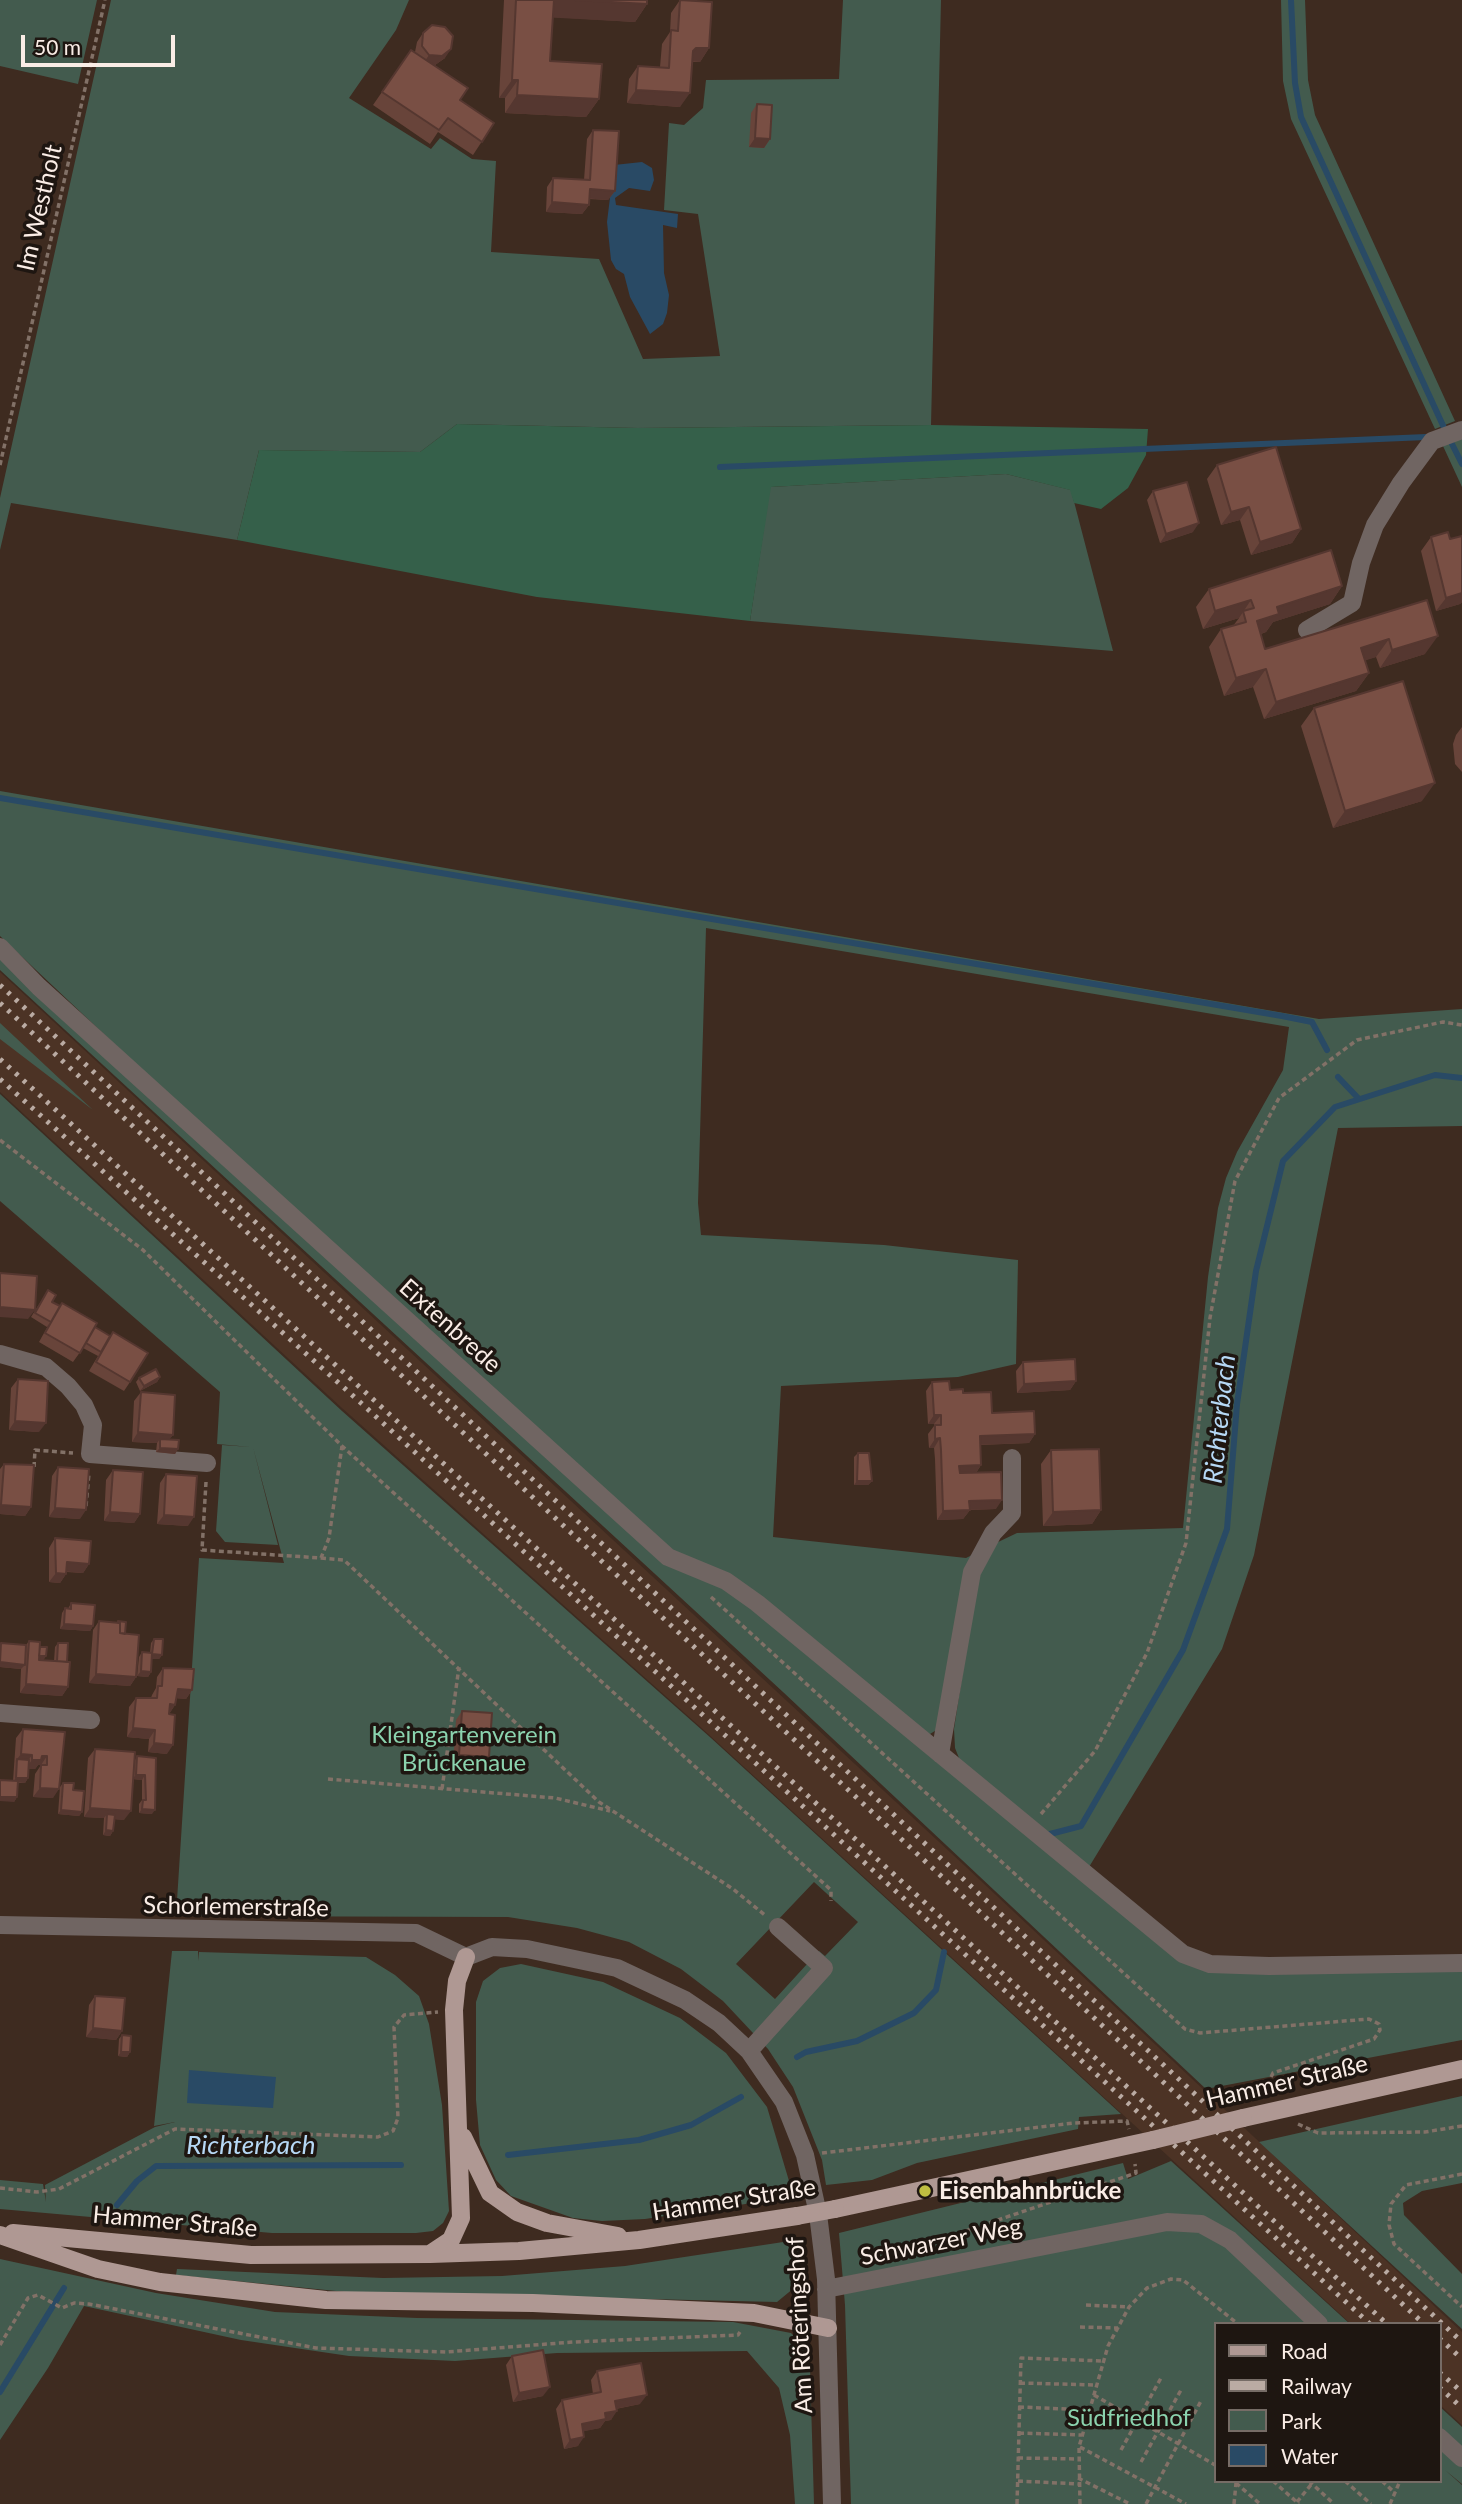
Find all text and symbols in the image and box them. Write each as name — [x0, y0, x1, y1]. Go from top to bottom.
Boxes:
scale bar — [24, 21, 178, 65]
text: 50 m — [34, 34, 81, 59]
street label: Im Westholt — [11, 142, 69, 274]
street label: Eixtenbrede — [393, 1273, 507, 1379]
water label: Richterbach — [1198, 1353, 1242, 1485]
park label: Kleingartenverein Brückenaue — [371, 1721, 557, 1777]
street label: Schorlemerstraße — [143, 1891, 329, 1923]
street label: Hammer Straße — [1203, 2049, 1371, 2115]
water label: Richterbach — [186, 2130, 316, 2162]
street label: Hammer Straße — [650, 2173, 818, 2227]
place label: Eisenbahnbrücke — [939, 2177, 1121, 2205]
marker: Eisenbahnbrücke — [917, 2183, 933, 2199]
street label: Hammer Straße — [92, 2200, 258, 2244]
street label: Schwarzer Weg — [858, 2212, 1024, 2272]
street label: Am Röteringshof — [781, 2236, 819, 2414]
legend — [1214, 2322, 1441, 2483]
text: Road — [1281, 2338, 1328, 2363]
text: Railway — [1281, 2373, 1352, 2398]
park label: Südfriedhof — [1067, 2404, 1191, 2432]
text: Park — [1281, 2408, 1322, 2433]
text: Water — [1281, 2443, 1338, 2468]

